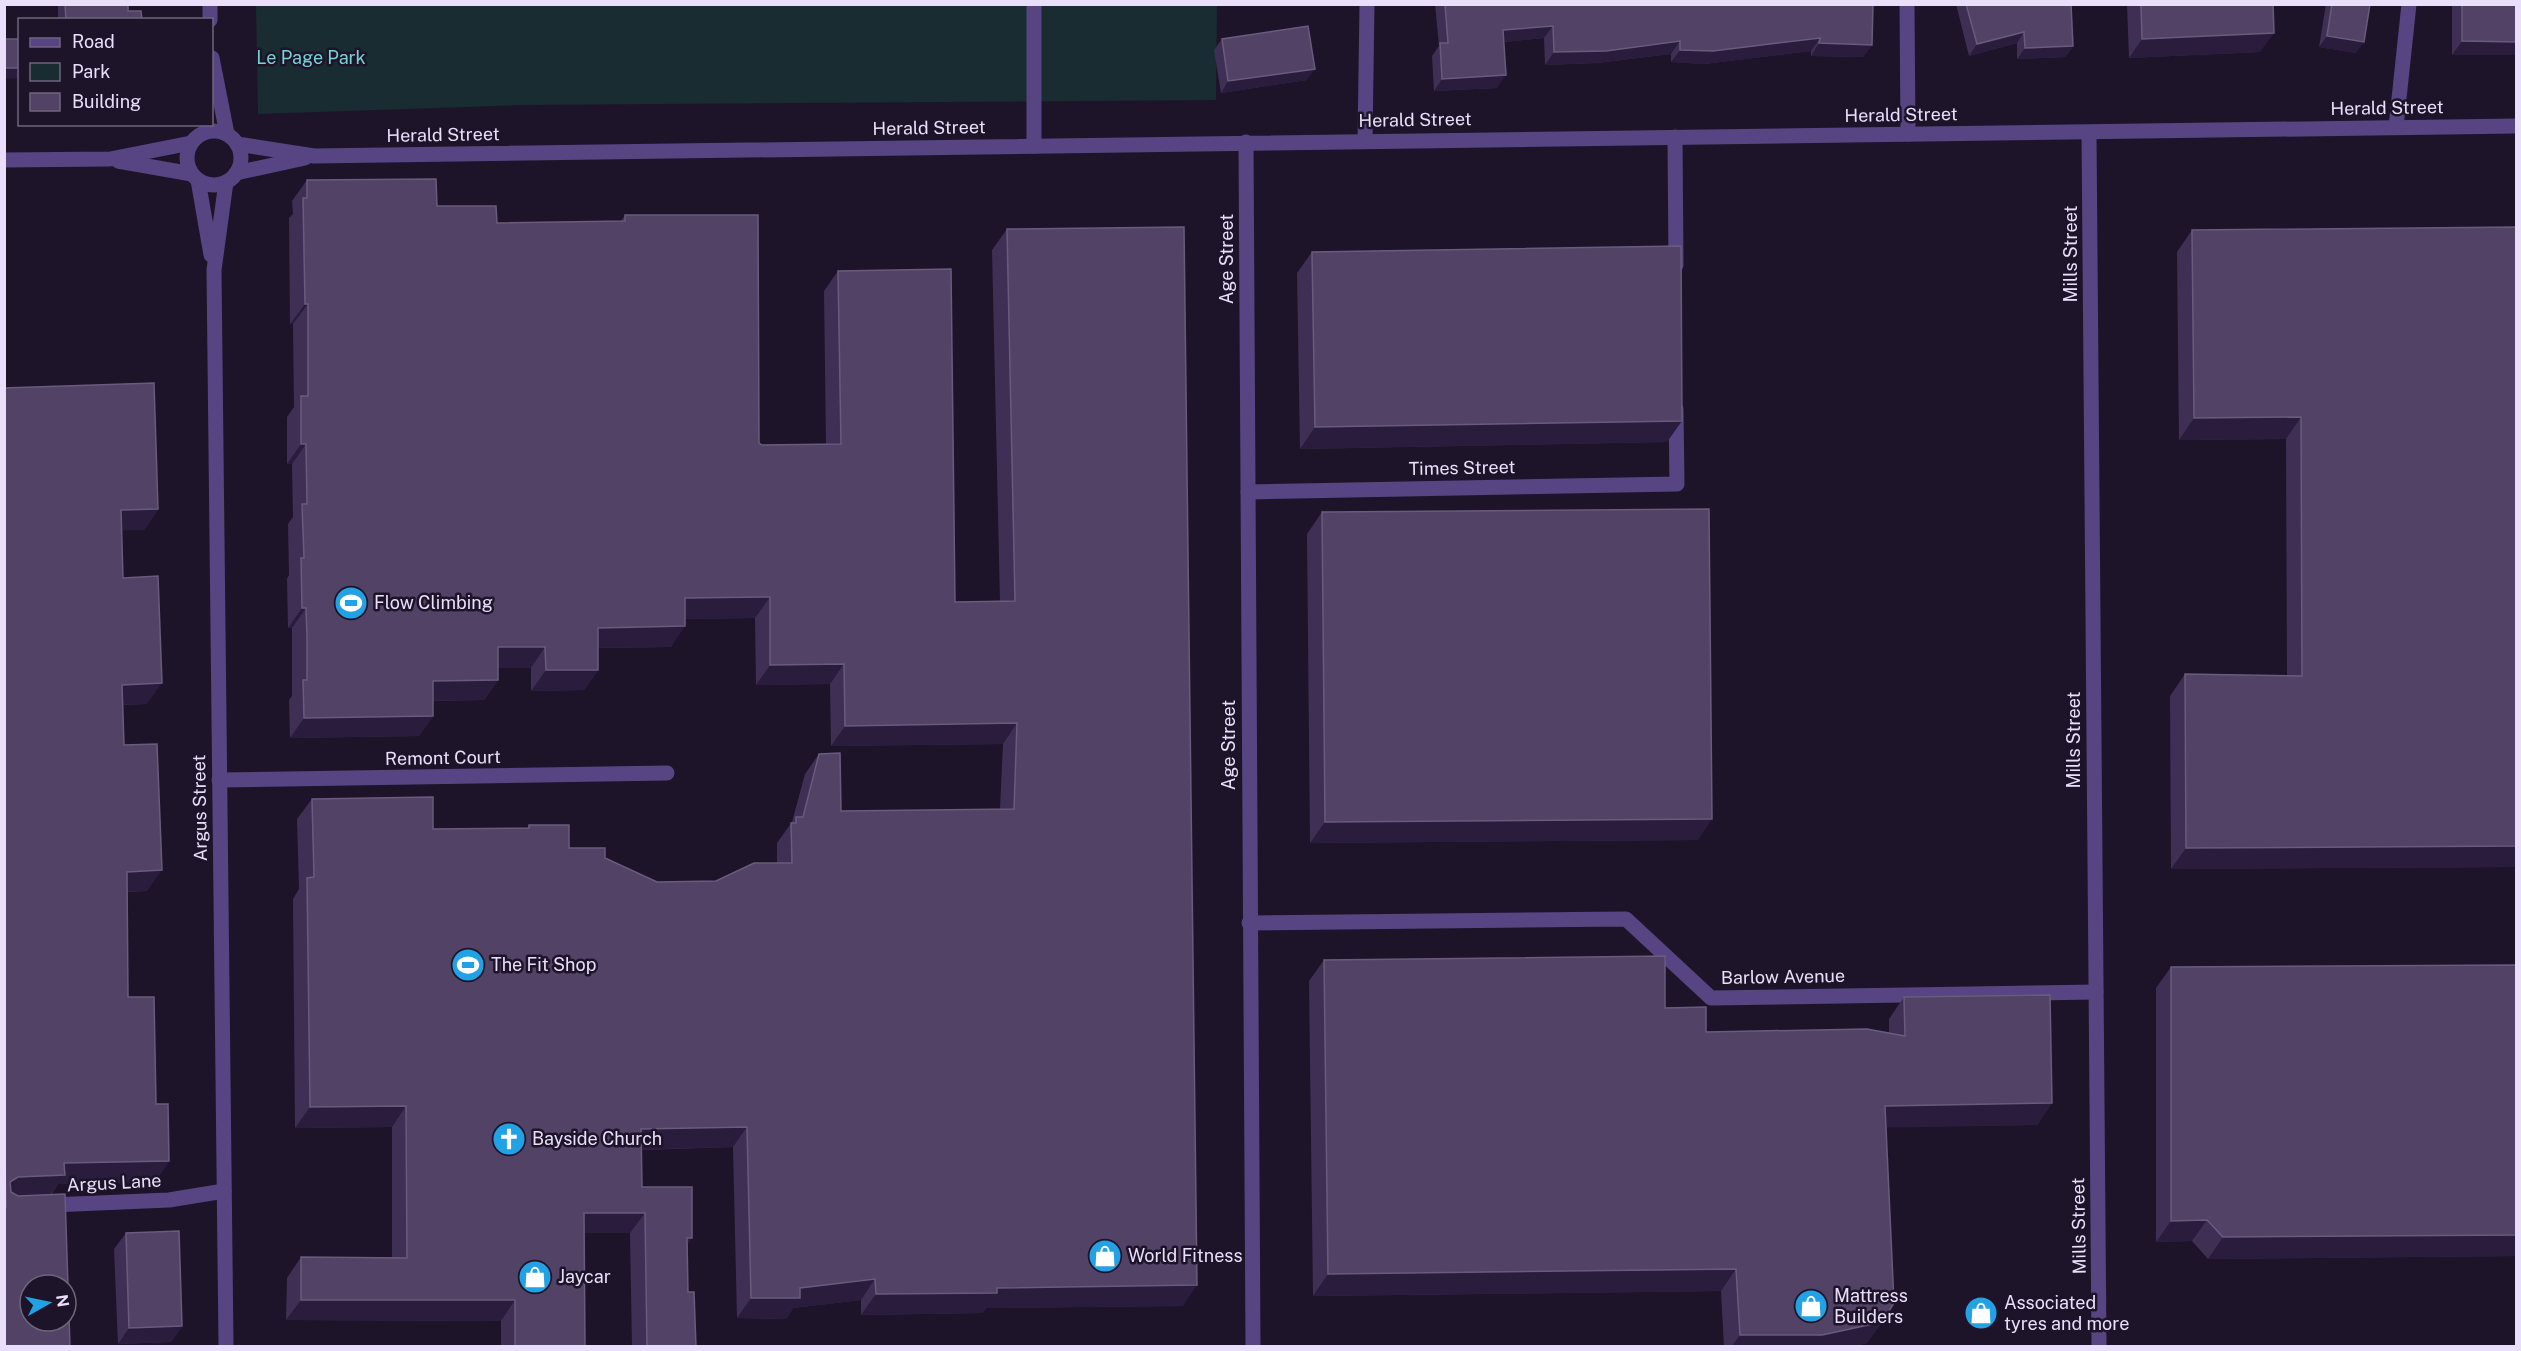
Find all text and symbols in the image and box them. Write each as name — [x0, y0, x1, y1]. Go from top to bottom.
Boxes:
legend — [18, 18, 213, 126]
text: Road — [72, 31, 115, 52]
park label: Le Page Park — [256, 47, 366, 68]
text: Park — [72, 61, 110, 82]
text: Building — [72, 91, 141, 112]
street label: Herald Street — [2330, 96, 2444, 119]
street label: Herald Street — [1844, 103, 1958, 126]
street label: Herald Street — [1358, 108, 1472, 131]
street label: Herald Street — [872, 116, 986, 139]
street label: Herald Street — [386, 123, 500, 146]
street label: Mills Street — [2060, 206, 2081, 302]
street label: Age Street — [1216, 214, 1237, 304]
street label: Times Street — [1408, 456, 1516, 479]
sports icon: Flow Climbing — [333, 585, 369, 621]
place label: Flow Climbing — [374, 592, 493, 613]
street label: Mills Street — [2063, 692, 2084, 788]
street label: Age Street — [1218, 700, 1239, 790]
street label: Remont Court — [385, 746, 501, 769]
street label: Argus Street — [188, 754, 211, 862]
sports icon: The Fit Shop — [450, 947, 486, 983]
place label: The Fit Shop — [491, 954, 596, 975]
street label: Barlow Avenue — [1721, 965, 1845, 988]
church icon: Bayside Church — [491, 1121, 527, 1157]
place label: Bayside Church — [532, 1128, 662, 1149]
street label: Argus Lane — [66, 1170, 162, 1195]
street label: Mills Street — [2067, 1177, 2090, 1275]
shop icon: World Fitness — [1087, 1238, 1123, 1274]
place label: World Fitness — [1128, 1245, 1243, 1266]
shop icon: Jaycar — [517, 1259, 553, 1295]
place label: Jaycar — [558, 1266, 611, 1287]
north arrow — [18, 1273, 78, 1333]
place label: Mattress Builders — [1834, 1285, 1908, 1327]
shop icon: Mattress Builders — [1793, 1288, 1829, 1324]
place label: Associated tyres and more — [2004, 1292, 2129, 1334]
text: N — [52, 1293, 73, 1308]
shop icon: Associated tyres and more — [1963, 1295, 1999, 1331]

